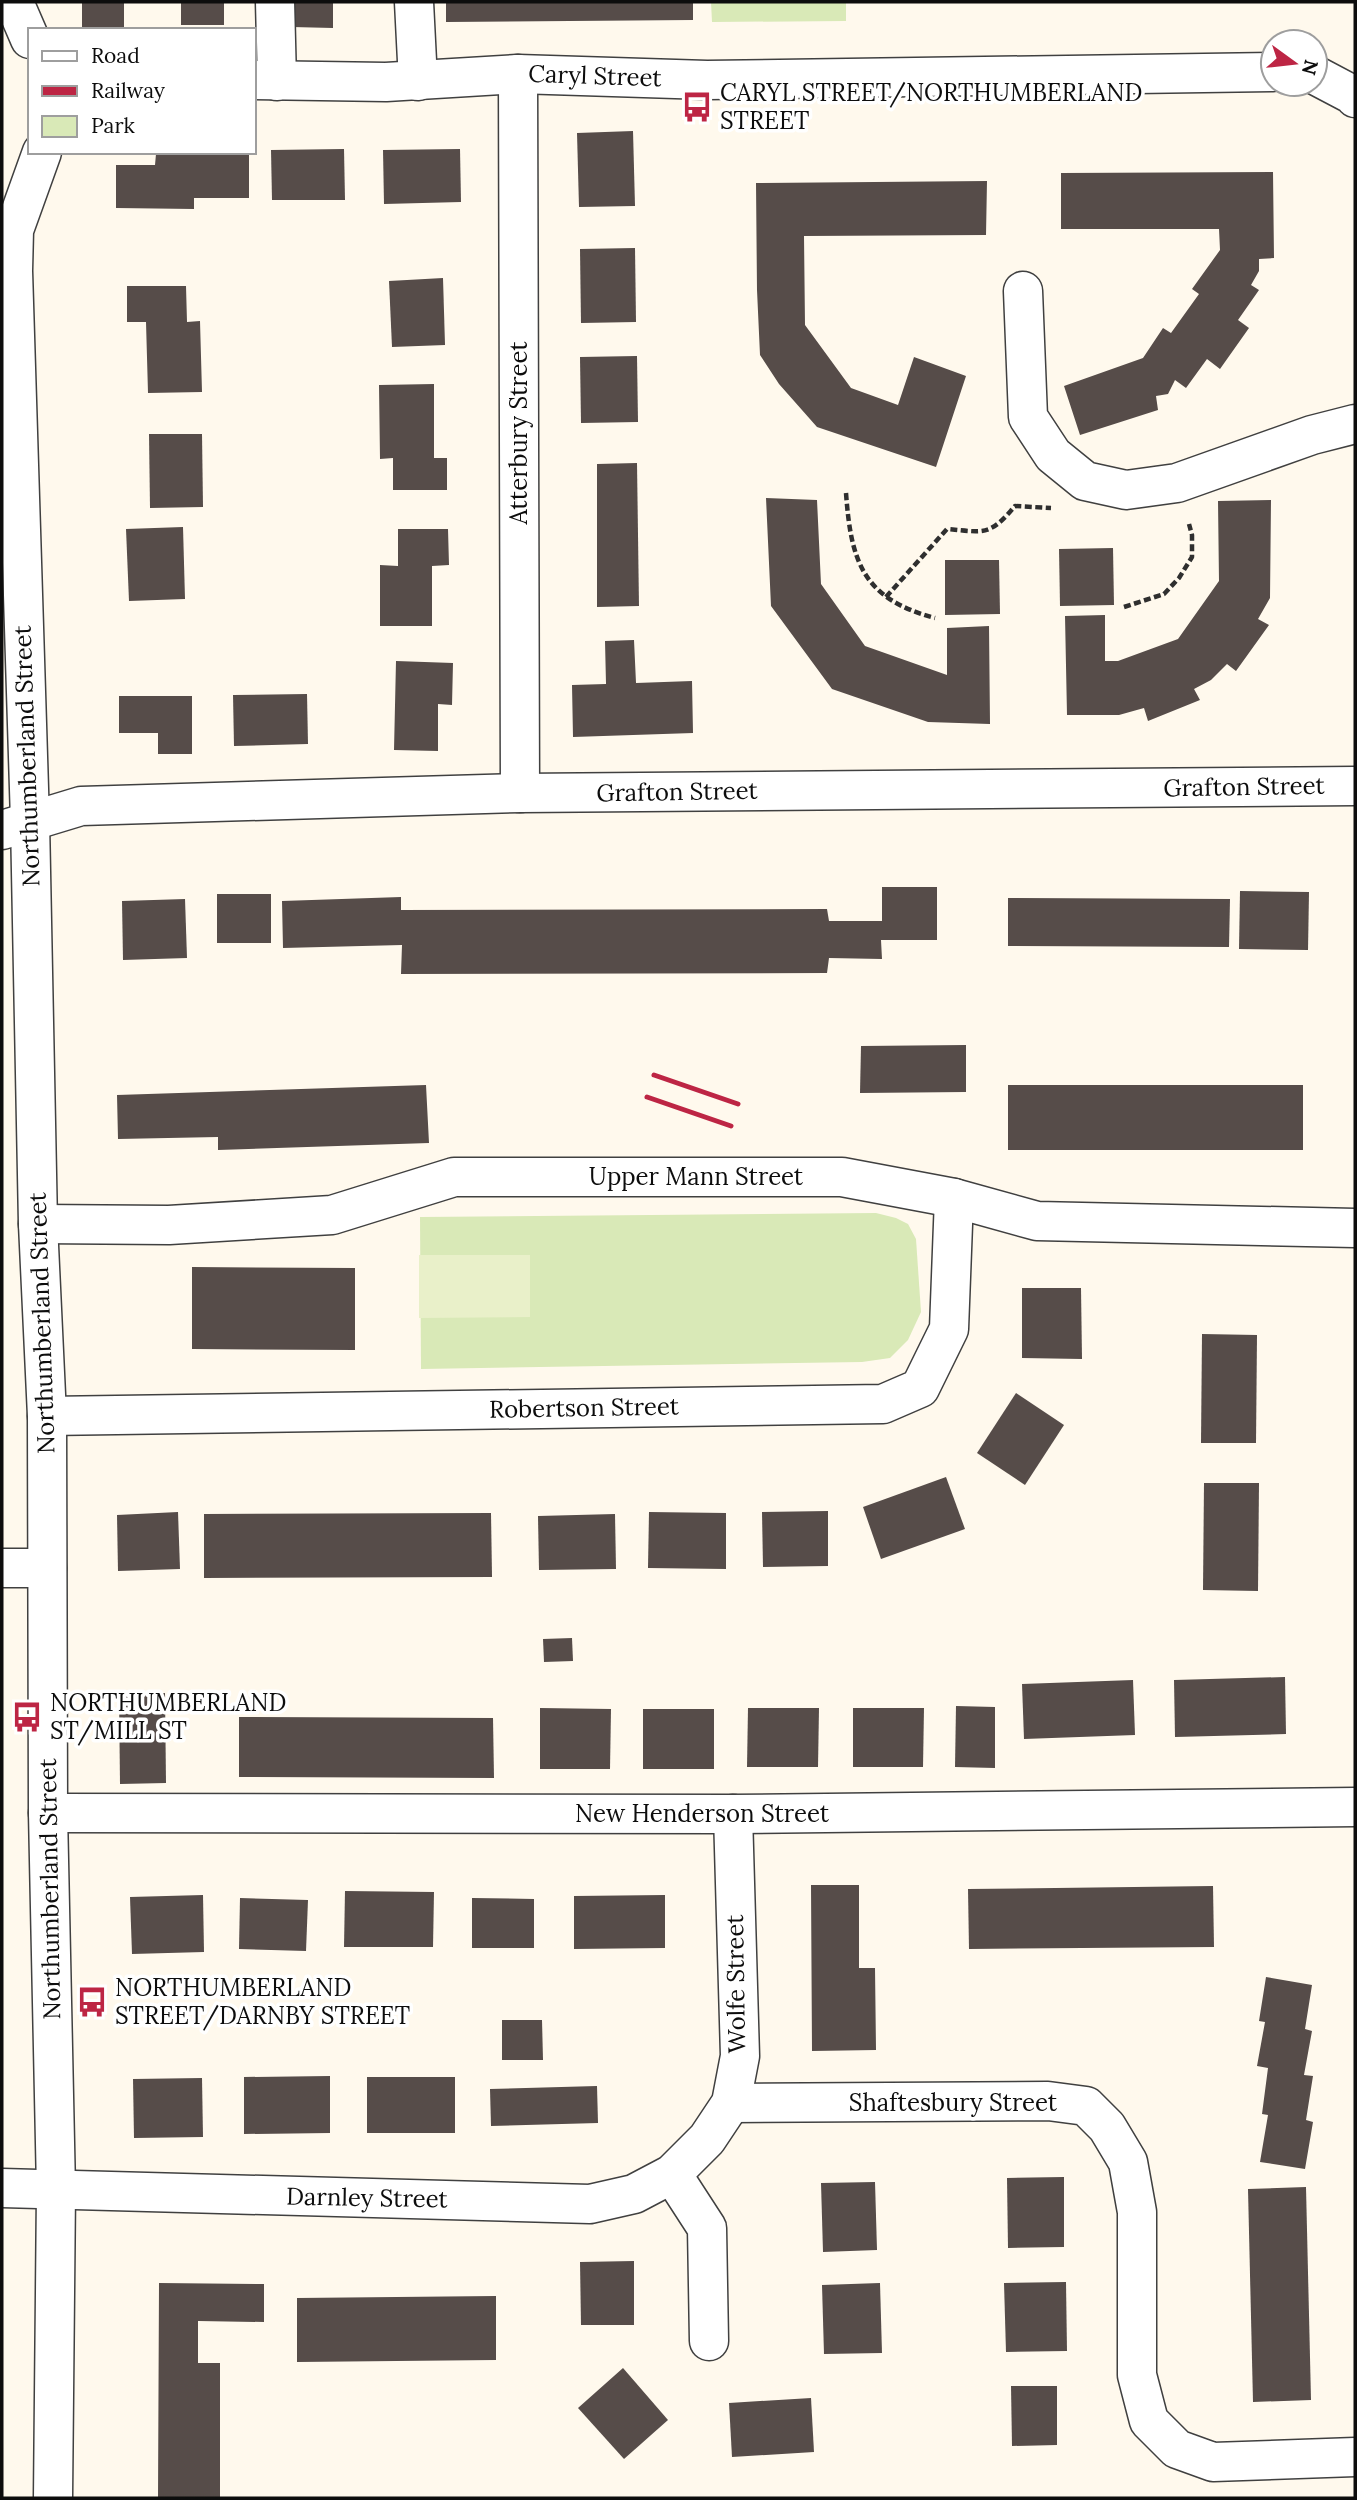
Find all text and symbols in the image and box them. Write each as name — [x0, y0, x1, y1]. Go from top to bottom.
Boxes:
legend — [28, 28, 256, 154]
north arrow — [1259, 28, 1329, 98]
text: Road — [91, 42, 140, 69]
text: N — [1297, 57, 1324, 78]
street label: Caryl Street — [528, 58, 663, 93]
text: Railway — [91, 77, 165, 104]
place label: CARYL STREET/NORTHUMBERLAND STREET — [720, 77, 1142, 136]
bus stop icon: CARYL STREET/NORTHUMBERLAND STREET — [680, 90, 714, 124]
text: Park — [91, 112, 135, 139]
street label: Atterbury Street — [503, 341, 534, 526]
street label: Northumberland Street — [6, 624, 47, 887]
street label: Grafton Street — [1163, 770, 1326, 803]
street label: Grafton Street — [596, 775, 759, 808]
street label: Upper Mann Street — [589, 1161, 804, 1192]
street label: Northumberland Street — [21, 1191, 62, 1454]
street label: Robertson Street — [489, 1390, 680, 1425]
place label: NORTHUMBERLAND ST/MILL ST — [50, 1687, 286, 1746]
bus stop icon: NORTHUMBERLAND ST/MILL ST — [10, 1700, 44, 1734]
street label: Northumberland Street — [32, 1757, 67, 2020]
street label: New Henderson Street — [575, 1798, 830, 1829]
street label: Wolfe Street — [719, 1914, 752, 2054]
place label: NORTHUMBERLAND STREET/DARNBY STREET — [115, 1972, 410, 2031]
bus stop icon: NORTHUMBERLAND STREET/DARNBY STREET — [75, 1985, 109, 2019]
street label: Shaftesbury Street — [849, 2087, 1058, 2118]
street label: Darnley Street — [286, 2181, 449, 2214]

